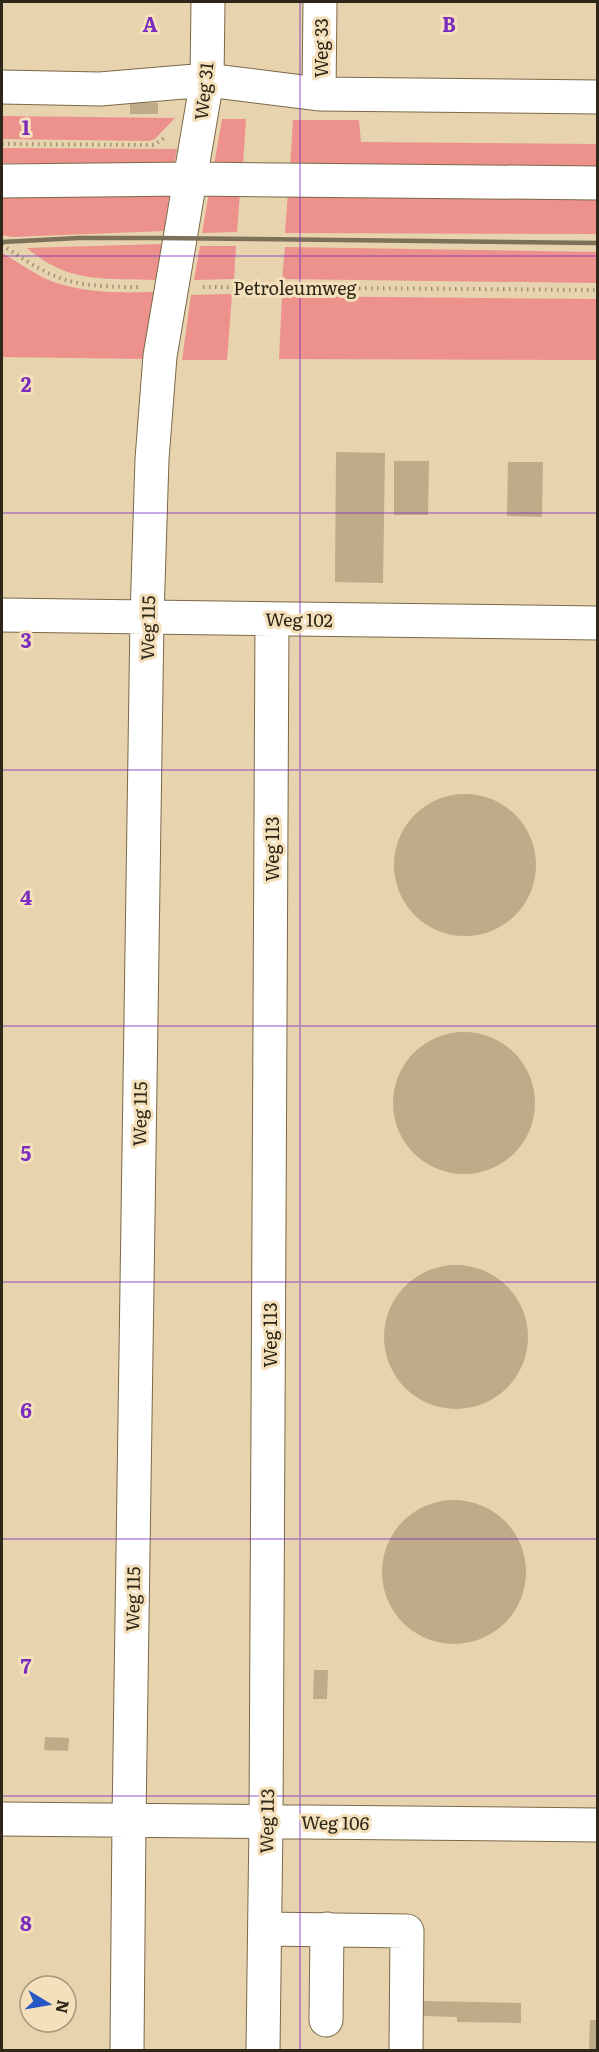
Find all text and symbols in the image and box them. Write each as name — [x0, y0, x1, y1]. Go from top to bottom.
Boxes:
text: A — [142, 8, 158, 38]
text: B — [442, 8, 456, 38]
street label: Weg 33 — [307, 18, 334, 78]
street label: Weg 31 — [187, 61, 219, 121]
text: 1 — [22, 111, 30, 141]
street label: Petroleumweg — [233, 274, 358, 301]
text: 2 — [21, 368, 32, 398]
street label: Weg 115 — [133, 595, 161, 661]
street label: Weg 102 — [265, 605, 333, 633]
text: 3 — [20, 624, 32, 654]
street label: Weg 113 — [258, 816, 285, 882]
text: 4 — [20, 881, 32, 911]
street label: Weg 115 — [125, 1081, 153, 1147]
text: 5 — [21, 1137, 32, 1167]
street label: Weg 113 — [256, 1302, 283, 1368]
text: 6 — [20, 1394, 32, 1424]
street label: Weg 115 — [118, 1566, 146, 1632]
text: 7 — [21, 1650, 32, 1680]
street label: Weg 113 — [252, 1788, 280, 1854]
street label: Weg 106 — [301, 1808, 370, 1836]
text: 8 — [20, 1907, 32, 1937]
north arrow — [18, 1974, 78, 2034]
text: N — [51, 1998, 77, 2016]

